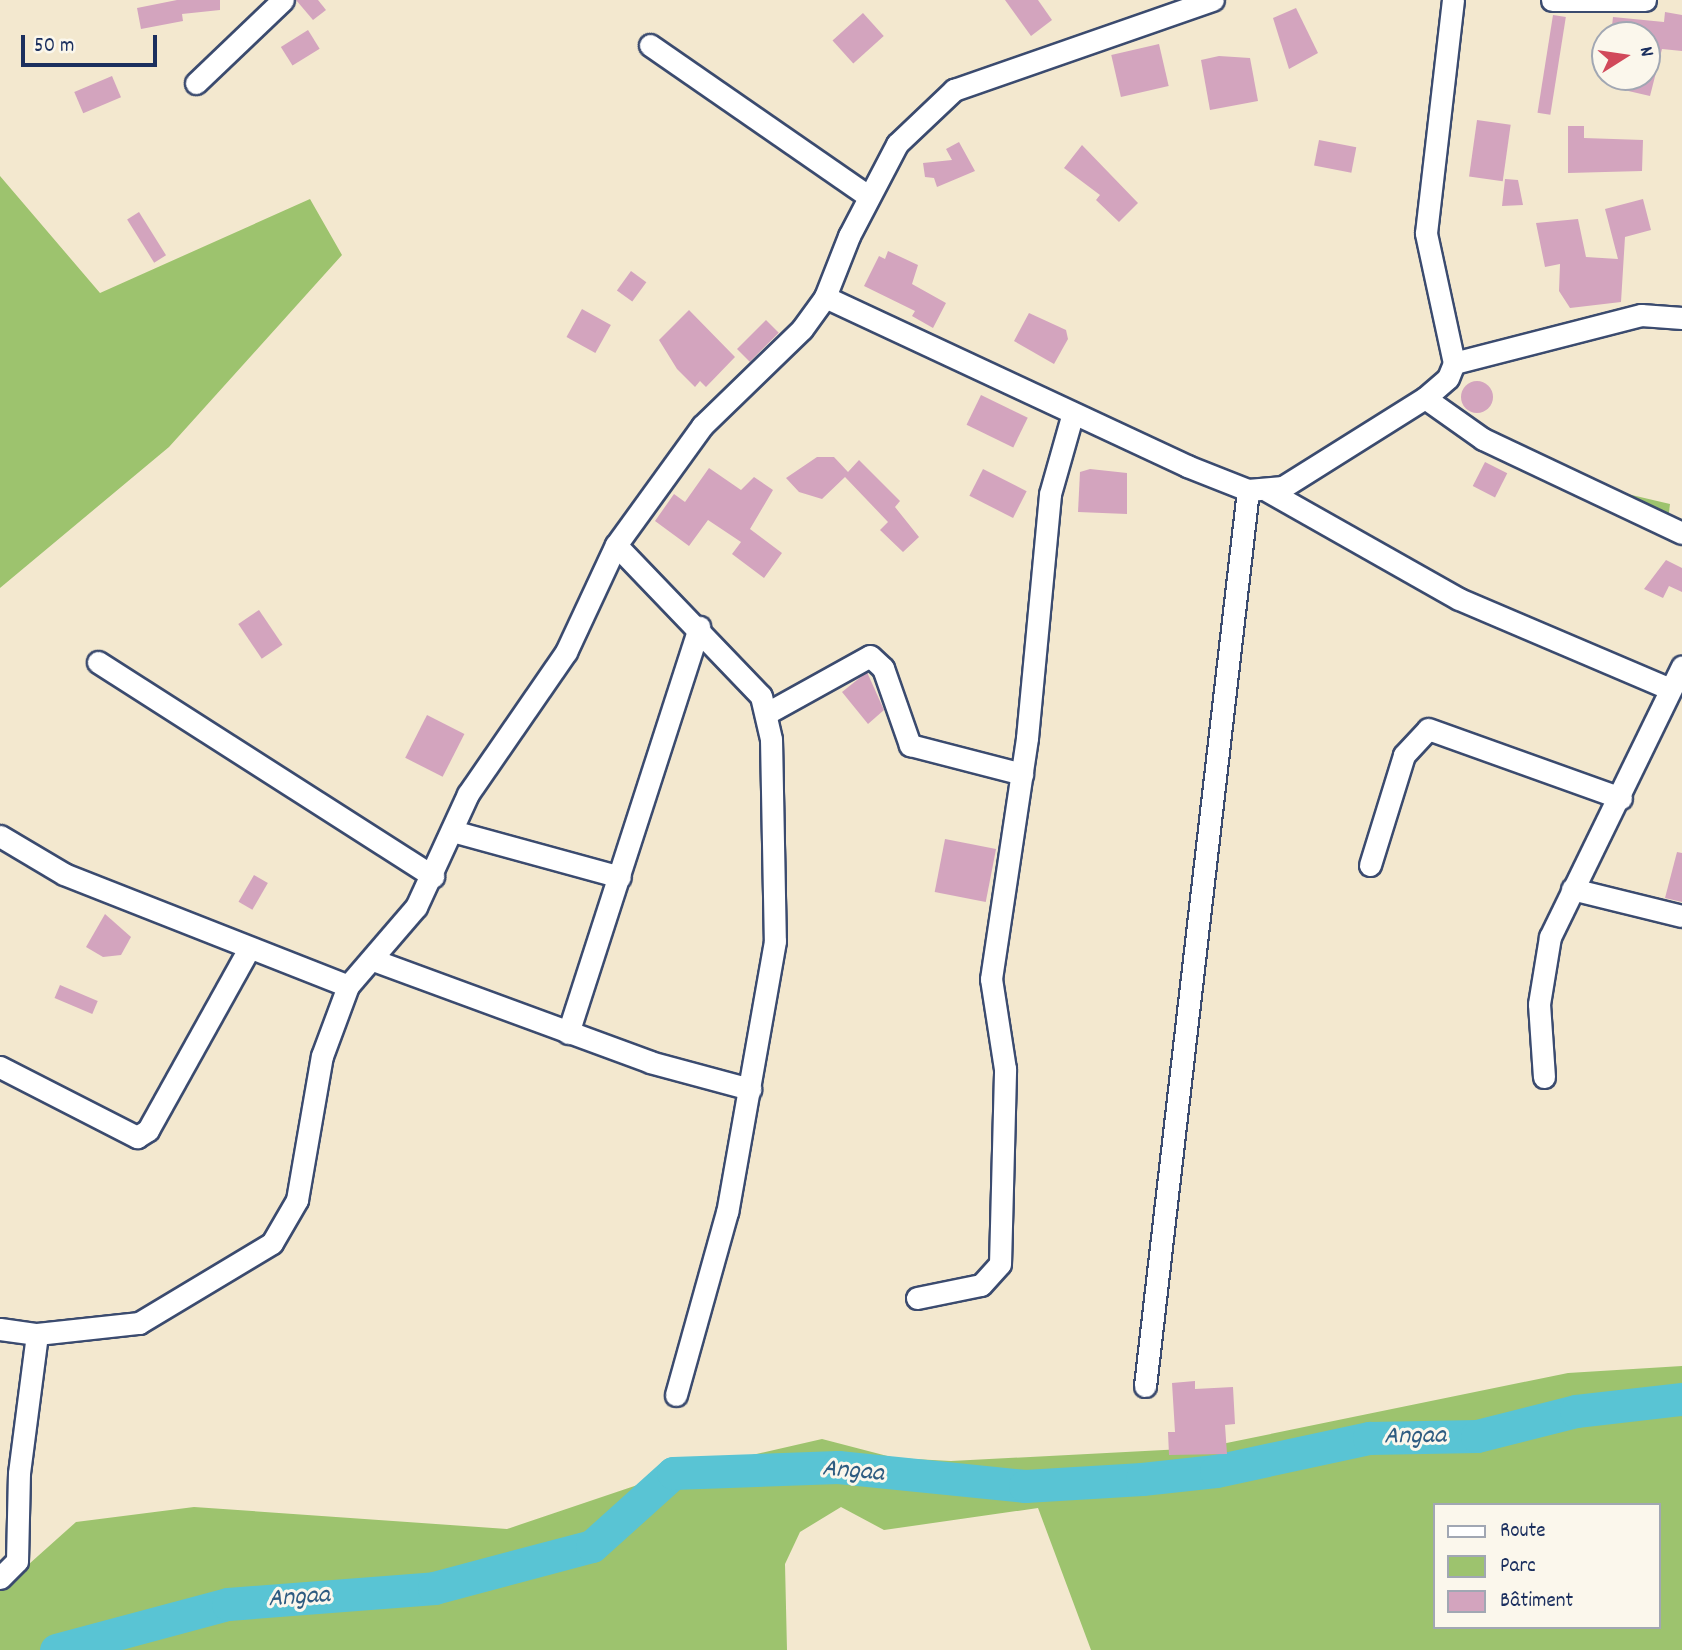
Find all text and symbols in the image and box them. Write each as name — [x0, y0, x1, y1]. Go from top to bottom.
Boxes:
scale bar — [24, 21, 161, 65]
north arrow — [1591, 21, 1661, 91]
text: 50 m — [34, 32, 74, 62]
text: N — [1631, 45, 1659, 59]
water label: Angaa — [1384, 1421, 1446, 1453]
water label: Angaa — [821, 1454, 885, 1490]
legend — [1434, 1503, 1661, 1629]
text: Route — [1500, 1517, 1546, 1547]
text: Parc — [1500, 1552, 1536, 1582]
water label: Angaa — [267, 1580, 331, 1616]
text: Bâtiment — [1500, 1587, 1573, 1617]

